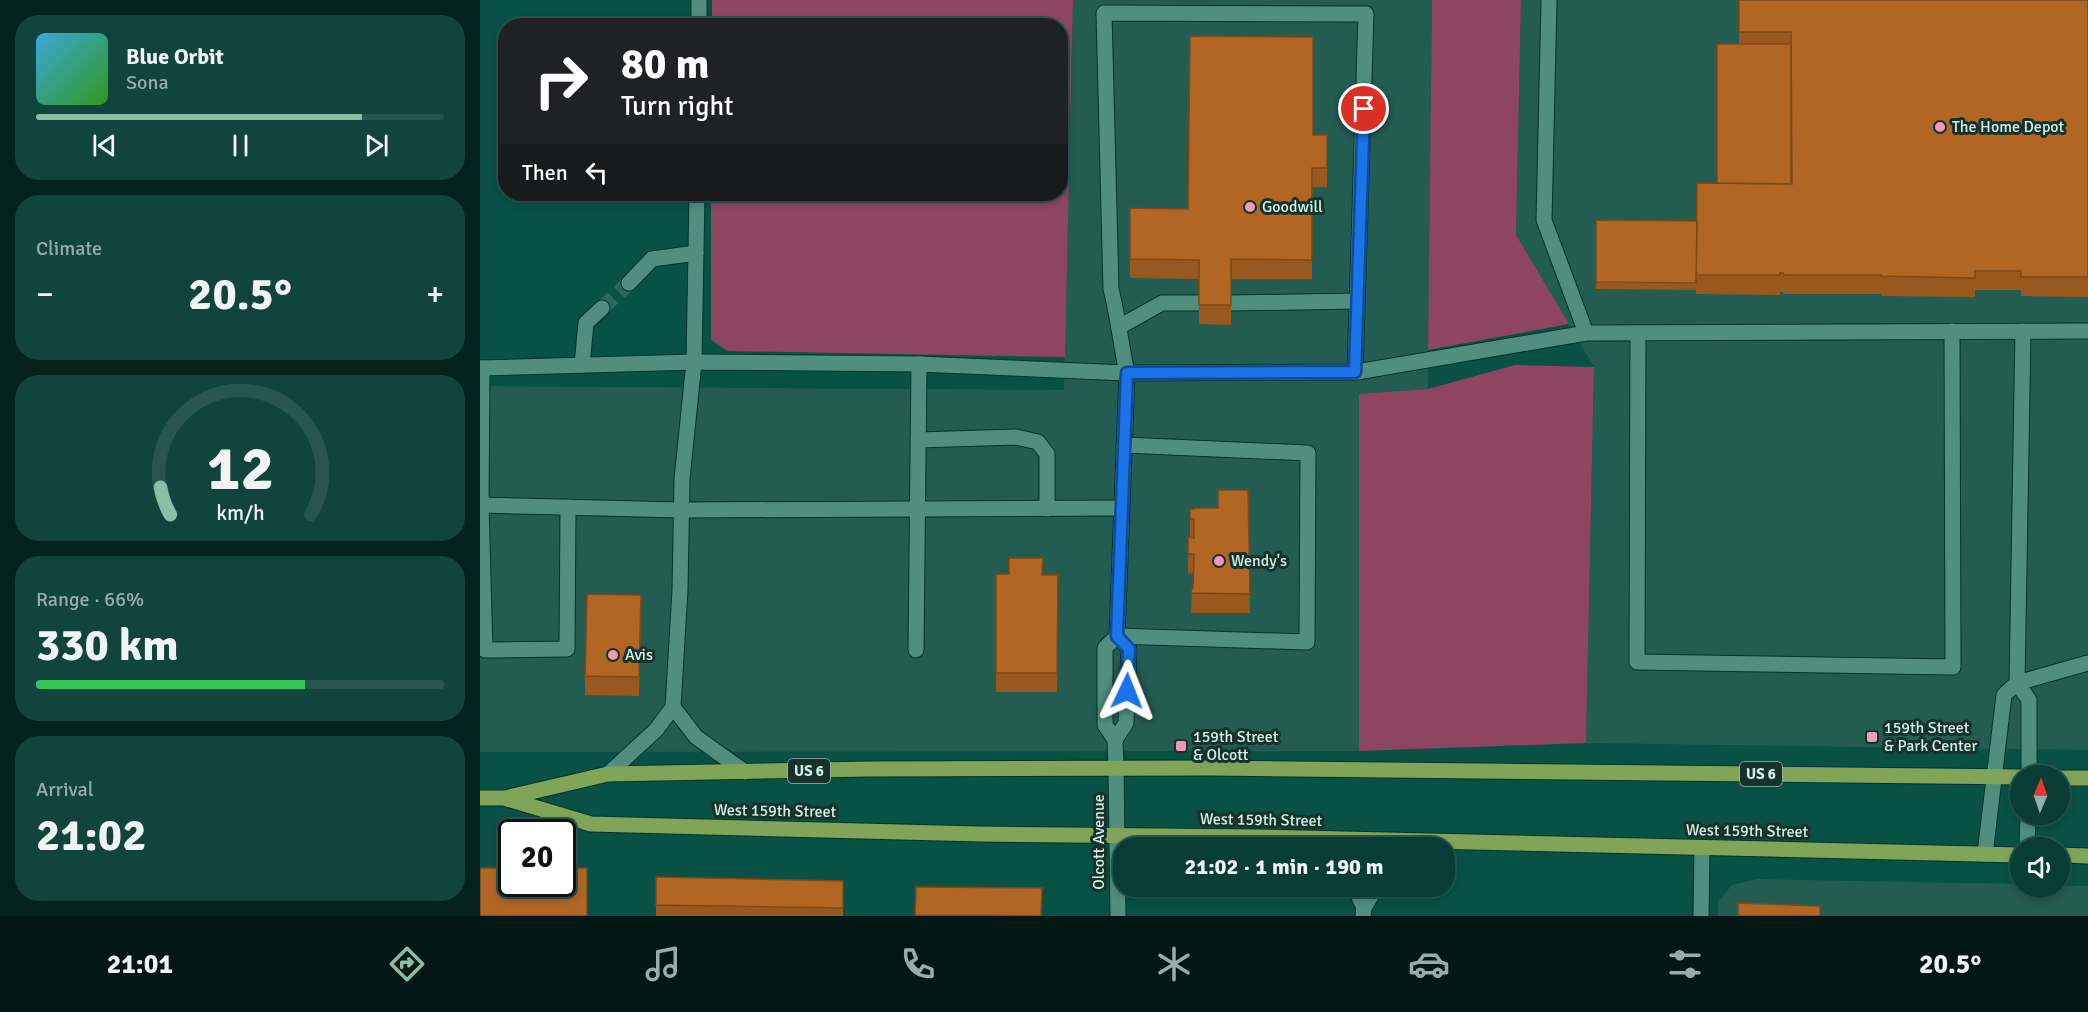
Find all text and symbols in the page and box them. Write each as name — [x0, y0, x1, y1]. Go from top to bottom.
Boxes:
text: 80 m — [621, 39, 710, 90]
icon: right — [522, 42, 600, 120]
text: Blue Orbit — [126, 43, 224, 70]
text: Sona — [126, 70, 169, 95]
pin — [1338, 83, 1389, 134]
text: Turn right — [621, 90, 734, 123]
icon: arrive — [1347, 92, 1380, 125]
place label: The Home Depot — [1952, 117, 2065, 137]
marker: The Home Depot — [1933, 120, 1947, 134]
icon: previous — [88, 129, 121, 162]
icon: pause — [224, 129, 257, 162]
icon: next — [360, 129, 393, 162]
icon: left — [580, 156, 613, 189]
text: Then — [522, 159, 568, 186]
place label: Goodwill — [1262, 197, 1323, 217]
marker: Goodwill — [1243, 200, 1257, 214]
text: Climate — [36, 236, 102, 261]
text: 20.5° — [188, 267, 292, 322]
text: − — [36, 274, 54, 315]
text: + — [426, 274, 444, 315]
text: 12 — [206, 430, 274, 507]
text: km/h — [216, 500, 264, 526]
place label: Wendy's — [1231, 551, 1287, 571]
marker: Wendy's — [1212, 554, 1226, 568]
text: Range · 66% — [36, 587, 144, 612]
text: 330 km — [36, 618, 179, 673]
place label: Avis — [625, 645, 653, 665]
marker: Avis — [606, 648, 620, 662]
position arrow — [1095, 659, 1159, 723]
place label: 159th Street & Park Center — [1884, 718, 1977, 756]
place label: 159th Street & Olcott — [1193, 727, 1279, 765]
marker: 159th Street & Park Center — [1865, 730, 1879, 744]
marker: 159th Street & Olcott — [1174, 739, 1188, 753]
road number: US 6 — [788, 759, 830, 783]
road number: US 6 — [1740, 762, 1782, 786]
north arrow — [2010, 765, 2070, 825]
map controls — [2010, 765, 2070, 897]
text: Arrival — [36, 777, 94, 802]
street label: Olcott Avenue — [1089, 794, 1109, 890]
street label: West 159th Street — [714, 800, 837, 822]
text: 21:02 — [36, 808, 146, 863]
street label: West 159th Street — [1200, 809, 1323, 831]
speed limit sign: 20 — [498, 819, 576, 897]
street label: West 159th Street — [1686, 820, 1809, 842]
button: sound — [2010, 837, 2070, 897]
text: 21:02 · 1 min · 190 m — [1184, 853, 1384, 880]
icon: directions — [386, 943, 428, 985]
icon: music — [642, 943, 684, 985]
icon: phone — [897, 943, 939, 985]
icon: climate — [1153, 943, 1195, 985]
icon: car — [1408, 943, 1450, 985]
icon: filters — [1664, 943, 1706, 985]
text: 21:01 — [107, 948, 173, 981]
text: 20.5° — [1919, 948, 1981, 981]

